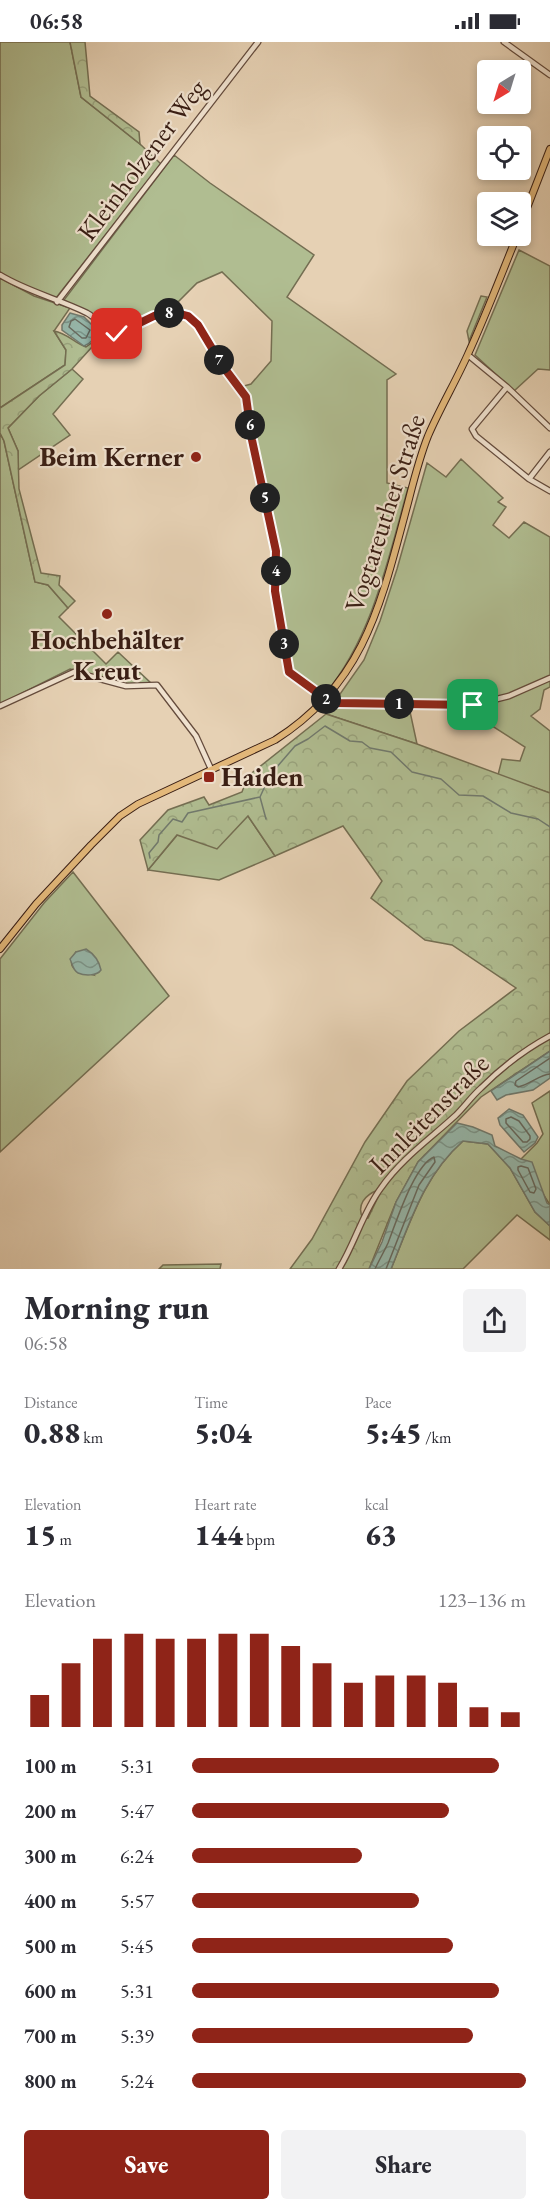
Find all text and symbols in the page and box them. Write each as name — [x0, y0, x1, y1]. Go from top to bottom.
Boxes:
text: 06:58 — [30, 7, 83, 36]
north arrow — [477, 60, 531, 114]
map controls — [477, 60, 531, 246]
street label: Kleinholzener Weg — [69, 72, 214, 248]
button: locate — [477, 126, 531, 180]
button: layers — [477, 192, 531, 246]
pin: 8 — [154, 298, 184, 328]
text: 8 — [165, 302, 173, 323]
pin — [91, 308, 142, 359]
icon: check — [100, 317, 133, 350]
pin: 7 — [204, 345, 234, 375]
text: 7 — [215, 349, 223, 370]
pin: 6 — [235, 410, 265, 440]
street label: Vogtareuther Straße — [336, 410, 433, 616]
text: 6 — [246, 414, 254, 435]
place label: Beim Kerner — [39, 439, 185, 474]
marker: Beim Kerner — [189, 450, 203, 464]
pin: 5 — [250, 483, 280, 513]
text: 5 — [261, 487, 269, 508]
pin: 4 — [261, 556, 291, 586]
text: 4 — [272, 560, 280, 581]
marker: Hochbehälter Kreut — [100, 607, 114, 621]
place label: Hochbehälter Kreut — [30, 622, 185, 688]
pin: 3 — [269, 629, 299, 659]
text: 3 — [280, 633, 288, 654]
pin — [447, 679, 498, 730]
pin: 2 — [311, 684, 341, 714]
text: 2 — [322, 688, 330, 709]
icon: arrive — [456, 688, 489, 721]
pin: 1 — [384, 689, 414, 719]
text: 1 — [395, 693, 403, 714]
place label: Haiden — [221, 759, 303, 794]
marker: Haiden — [202, 770, 216, 784]
street label: Innleitenstraße — [361, 1046, 496, 1181]
text: Morning run — [24, 1286, 209, 1329]
button: share — [463, 1289, 526, 1352]
text: 06:58 — [24, 1330, 67, 1356]
text: Distance — [24, 1392, 77, 1413]
text: Time — [194, 1392, 228, 1413]
text: Pace — [365, 1392, 392, 1413]
text: 0.88 — [24, 1413, 80, 1452]
text: 5:04 — [194, 1413, 252, 1452]
text: 5:45 — [365, 1413, 422, 1452]
text: km — [80, 1427, 103, 1448]
text: /km — [422, 1427, 451, 1448]
text: Elevation — [24, 1494, 82, 1515]
text: Heart rate — [194, 1494, 256, 1515]
text: kcal — [365, 1494, 389, 1515]
text: 15 — [24, 1515, 56, 1554]
text: 144 — [194, 1515, 243, 1554]
text: 63 — [365, 1515, 397, 1554]
text: m — [56, 1529, 72, 1550]
text: bpm — [243, 1529, 275, 1550]
text: Elevation — [24, 1587, 96, 1613]
text: 123–136 m — [438, 1587, 526, 1613]
text: 100 m — [24, 1753, 77, 1779]
text: 5:31 — [120, 1753, 154, 1779]
text: 200 m — [24, 1798, 77, 1824]
text: 5:47 — [120, 1798, 154, 1824]
text: 300 m — [24, 1843, 77, 1869]
text: 6:24 — [120, 1843, 154, 1869]
text: 400 m — [24, 1888, 77, 1914]
text: 5:57 — [120, 1888, 154, 1914]
text: 500 m — [24, 1933, 77, 1959]
text: 5:45 — [120, 1933, 154, 1959]
text: 600 m — [24, 1978, 77, 2004]
text: 5:31 — [120, 1978, 154, 2004]
text: 700 m — [24, 2023, 77, 2049]
text: 5:39 — [120, 2023, 154, 2049]
text: 800 m — [24, 2068, 77, 2094]
text: 5:24 — [120, 2068, 154, 2094]
button: Save — [24, 2130, 269, 2199]
button: Share — [281, 2130, 526, 2199]

